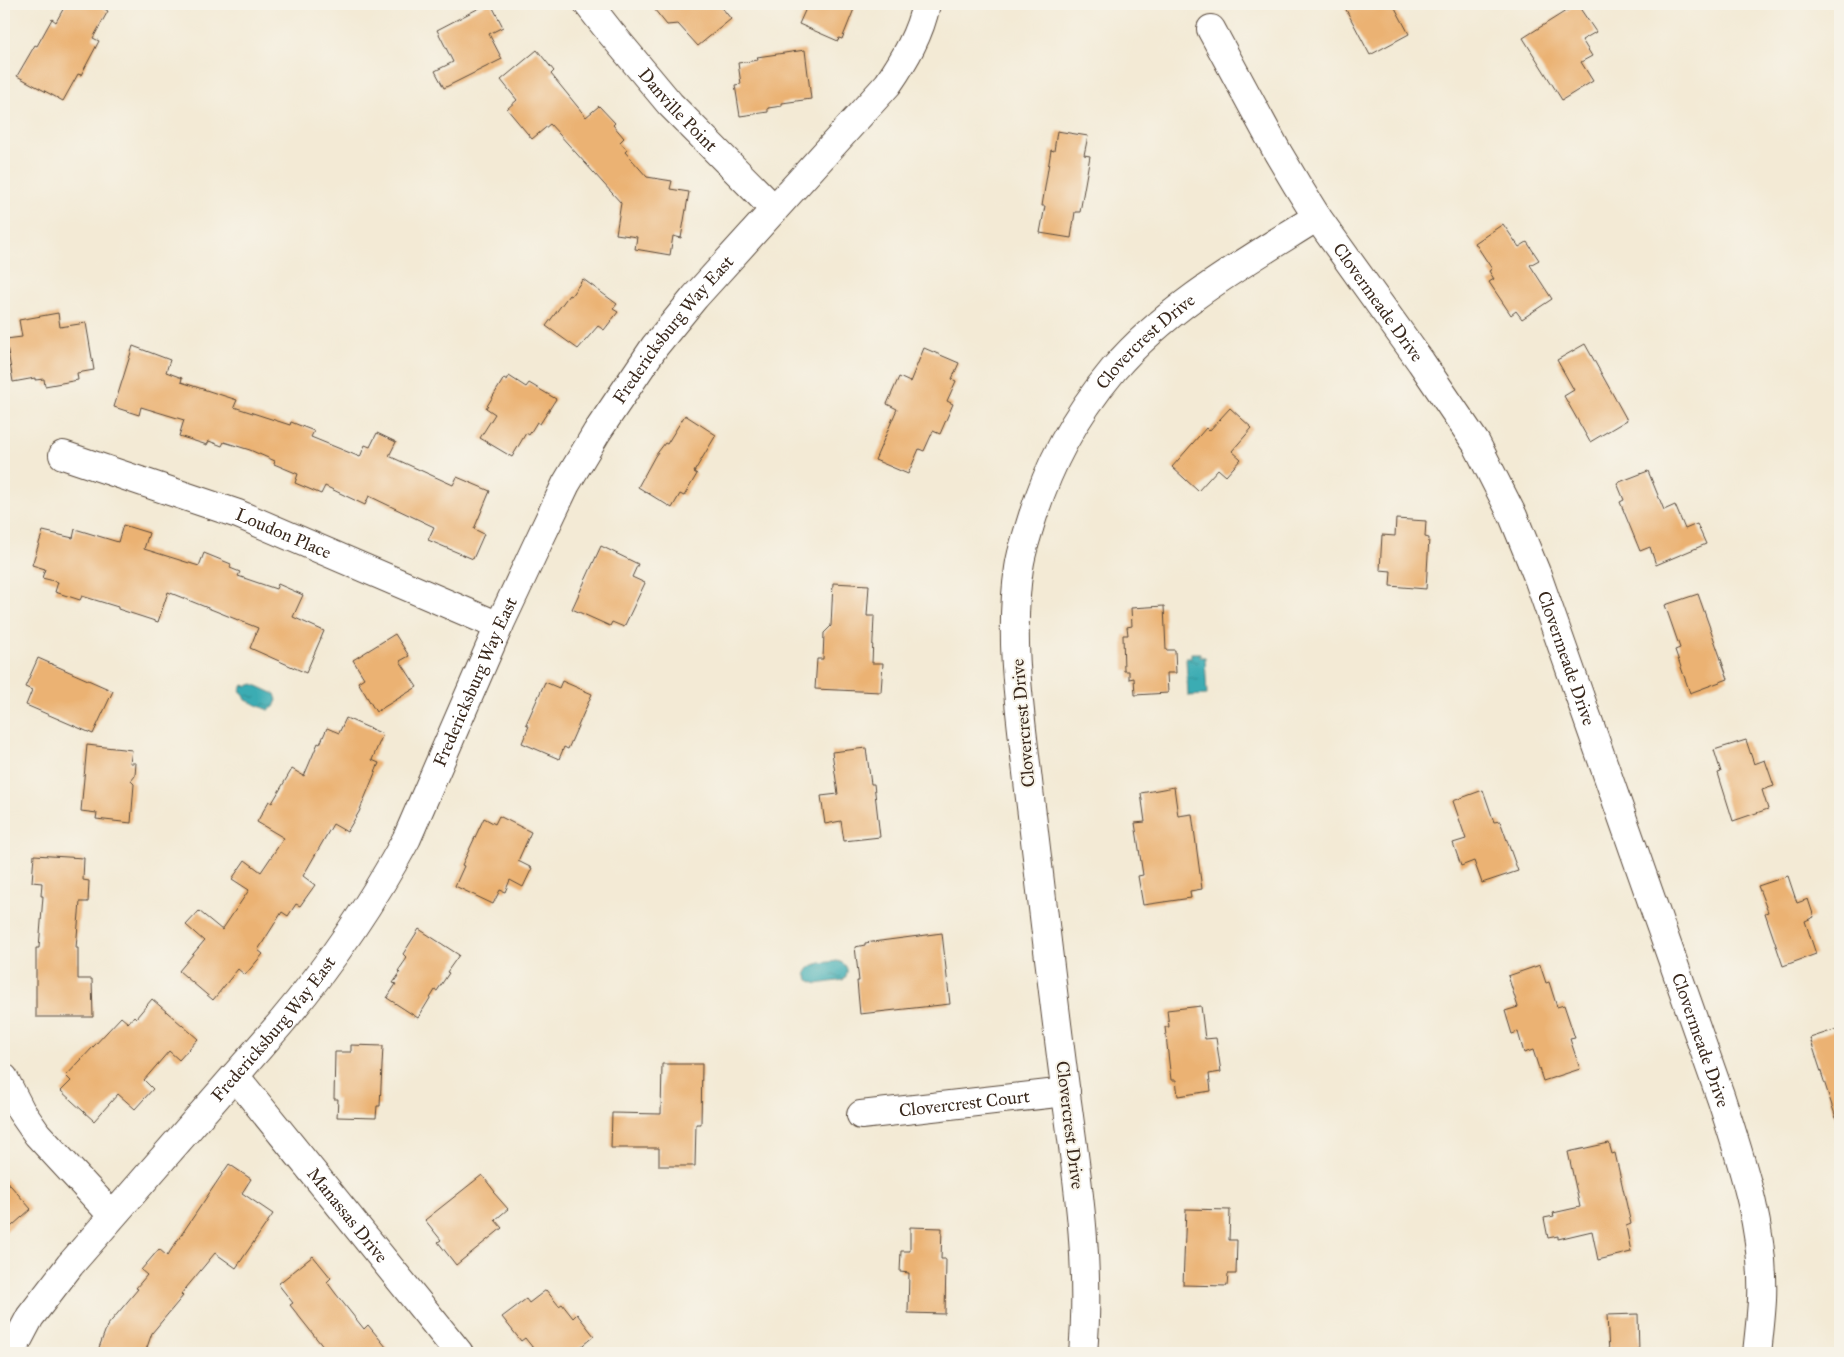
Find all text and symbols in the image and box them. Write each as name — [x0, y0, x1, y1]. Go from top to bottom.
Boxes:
street label: Danville Point — [634, 64, 722, 157]
street label: Clovermeade Drive — [1328, 239, 1428, 366]
street label: Fredericksburg Way East — [608, 250, 739, 408]
street label: Clovercrest Drive — [1091, 289, 1199, 394]
street label: Loudon Place — [232, 503, 334, 564]
street label: Clovermeade Drive — [1532, 588, 1600, 728]
street label: Fredericksburg Way East — [428, 593, 522, 770]
street label: Clovercrest Drive — [1006, 658, 1040, 788]
street label: Fredericksburg Way East — [206, 951, 341, 1106]
street label: Clovermeade Drive — [1667, 970, 1734, 1110]
street label: Clovercrest Drive — [1051, 1060, 1089, 1190]
street label: Clovercrest Court — [898, 1085, 1032, 1122]
street label: Manassas Drive — [302, 1163, 393, 1267]

